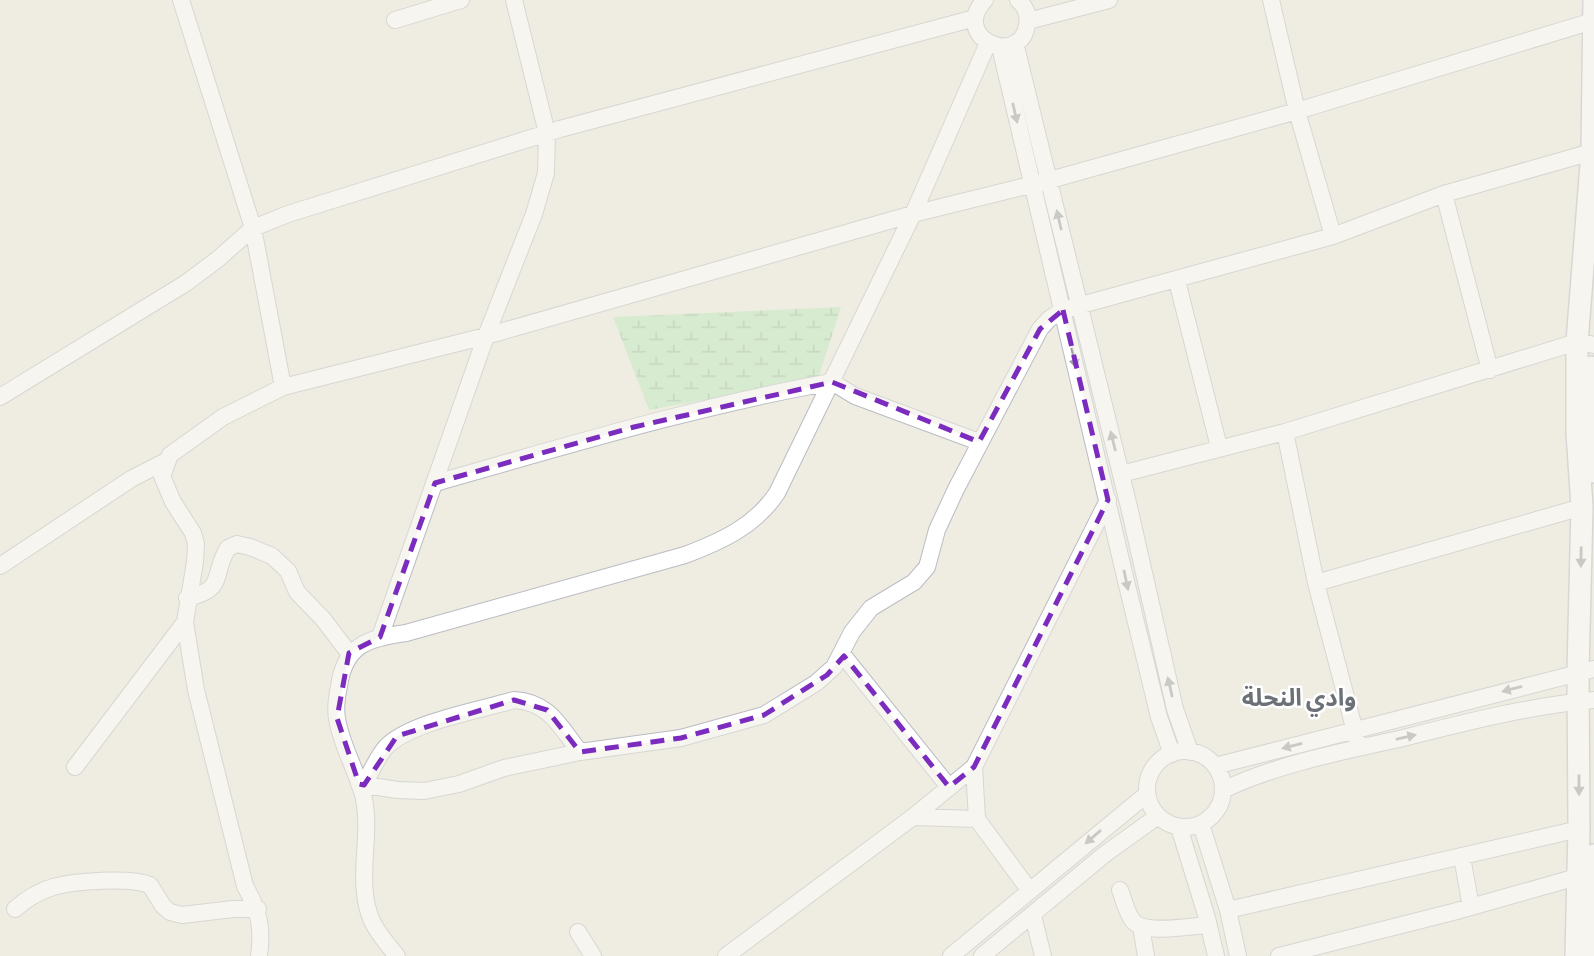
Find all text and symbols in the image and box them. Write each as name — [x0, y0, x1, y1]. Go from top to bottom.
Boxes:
one-way arrow — [1010, 102, 1021, 124]
one-way arrow — [1053, 209, 1064, 231]
one-way arrow — [1069, 347, 1080, 369]
one-way arrow — [1107, 430, 1118, 452]
one-way arrow — [1575, 547, 1586, 569]
one-way arrow — [1121, 569, 1132, 591]
one-way arrow — [1164, 676, 1175, 698]
district label: وادي النحلة — [1242, 684, 1356, 717]
one-way arrow — [1502, 685, 1523, 695]
one-way arrow — [1395, 731, 1417, 742]
one-way arrow — [1281, 741, 1303, 752]
one-way arrow — [1573, 774, 1585, 796]
one-way arrow — [1085, 829, 1102, 844]

